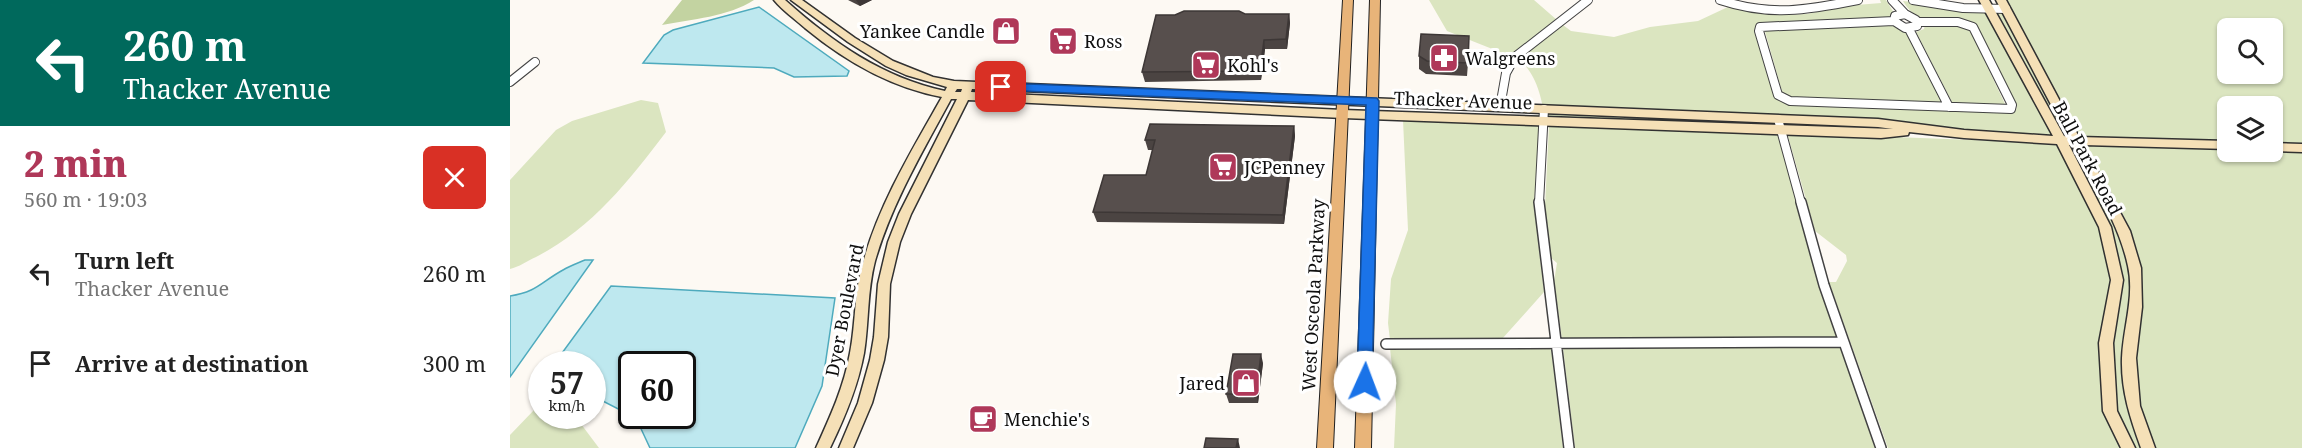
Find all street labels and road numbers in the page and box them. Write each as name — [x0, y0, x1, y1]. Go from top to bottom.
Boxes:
street label: Thacker Avenue — [1393, 86, 1533, 114]
street label: Ball Park Road — [2048, 97, 2128, 219]
street label: West Osceola Parkway — [1296, 197, 1330, 392]
street label: Dyer Boulevard — [819, 241, 869, 379]

